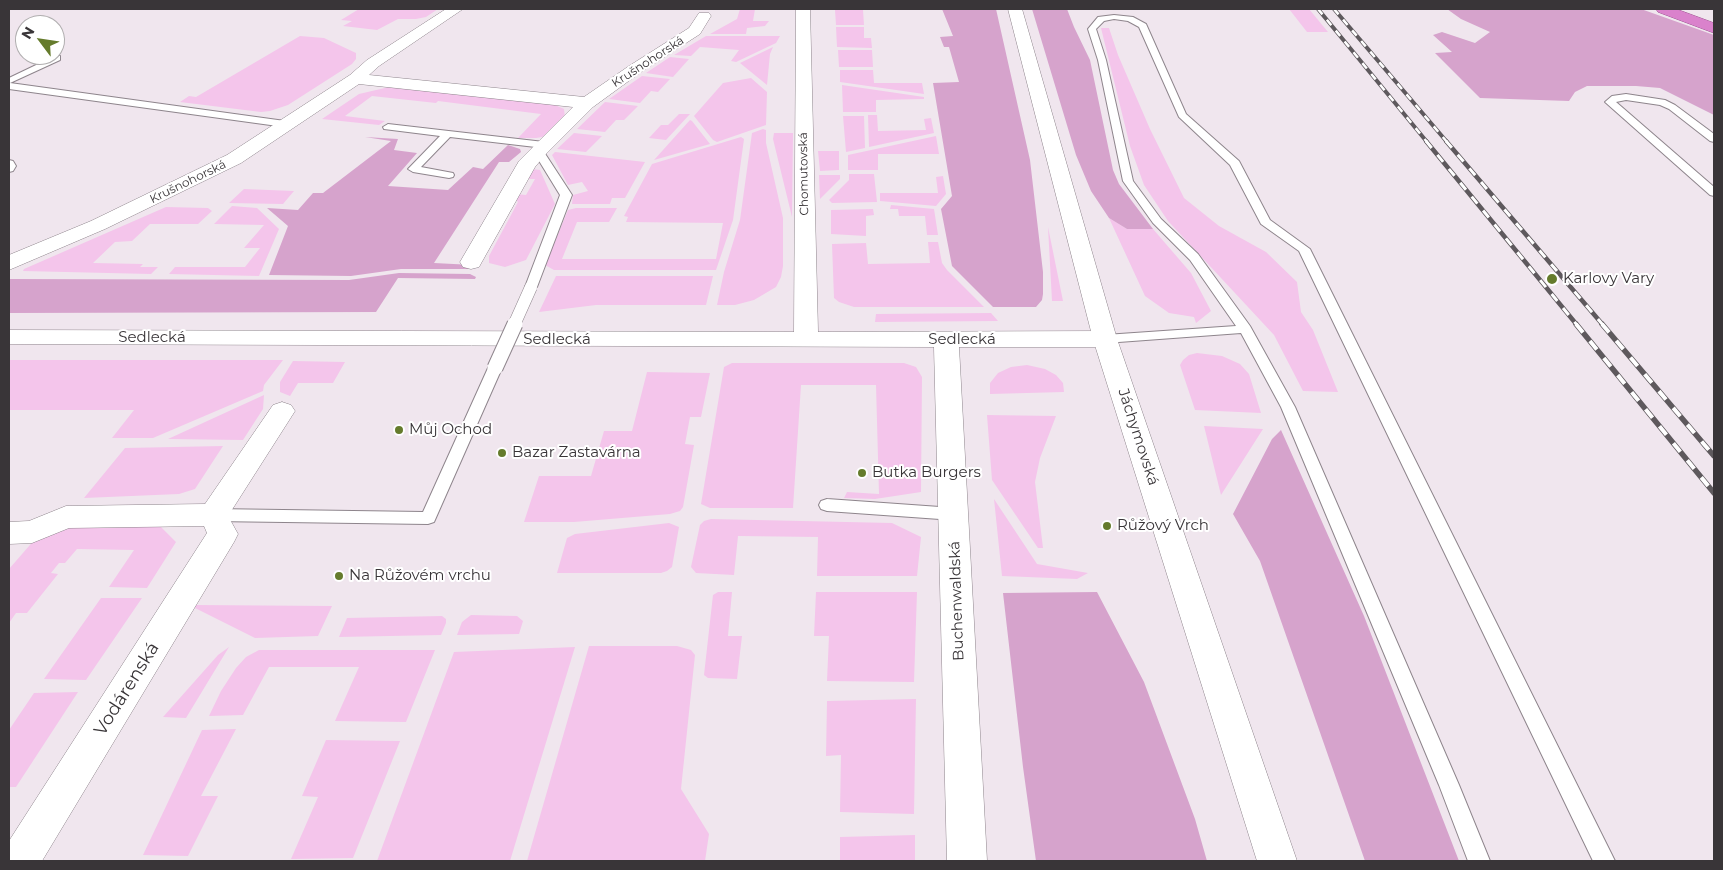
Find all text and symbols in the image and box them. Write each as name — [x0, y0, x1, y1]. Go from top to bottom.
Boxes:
north arrow — [15, 15, 65, 65]
text: N — [17, 23, 39, 42]
street label: Krušnohorská — [609, 33, 687, 91]
street label: Chomutovská — [796, 132, 812, 216]
street label: Krušnohorská — [147, 157, 229, 207]
place label: Karlovy Vary — [1563, 270, 1654, 288]
marker: Karlovy Vary — [1545, 272, 1559, 286]
street label: Sedlecká — [118, 329, 186, 347]
street label: Sedlecká — [523, 331, 591, 349]
street label: Sedlecká — [928, 331, 996, 349]
street label: Jáchymovská — [1114, 386, 1162, 488]
place label: Můj Ochod — [409, 421, 492, 439]
marker: Můj Ochod — [393, 424, 405, 436]
place label: Bazar Zastavárna — [512, 444, 641, 462]
marker: Bazar Zastavárna — [496, 447, 508, 459]
place label: Butka Burgers — [872, 464, 981, 482]
marker: Butka Burgers — [856, 467, 868, 479]
place label: Růžový Vrch — [1117, 517, 1209, 535]
marker: Růžový Vrch — [1101, 520, 1113, 532]
street label: Buchenwaldská — [946, 541, 968, 661]
place label: Na Růžovém vrchu — [349, 567, 491, 585]
marker: Na Růžovém vrchu — [333, 570, 345, 582]
street label: Vodárenská — [90, 638, 164, 740]

